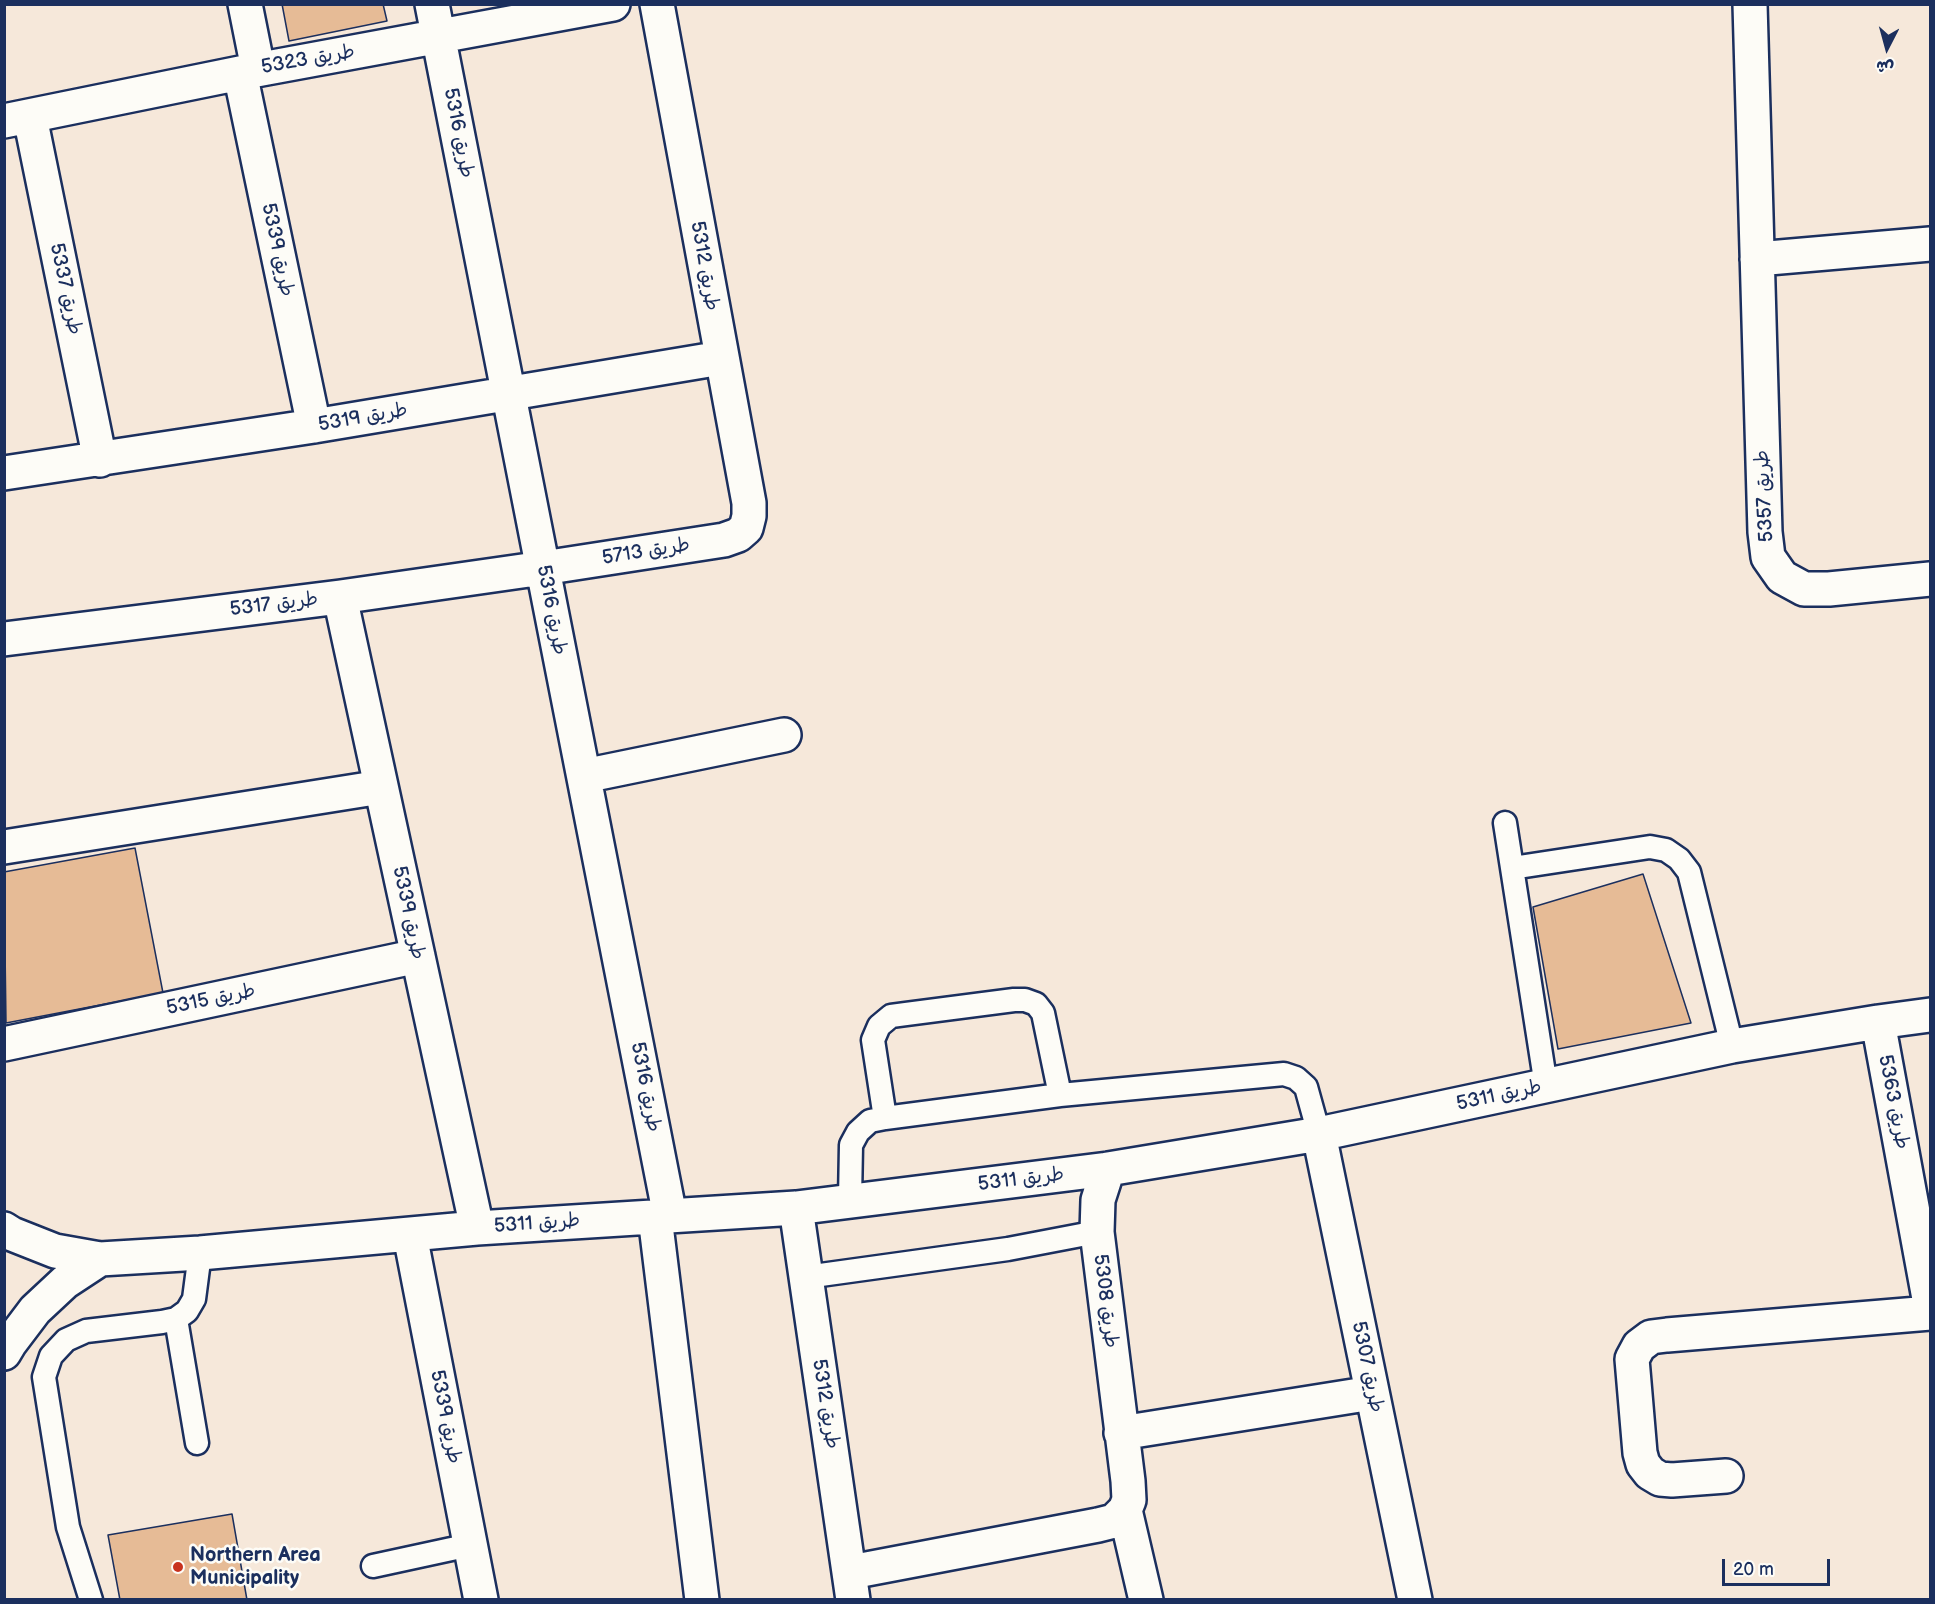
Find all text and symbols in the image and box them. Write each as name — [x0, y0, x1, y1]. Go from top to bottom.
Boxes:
north arrow — [1857, 18, 1917, 78]
street label: طريق 5323 — [259, 40, 357, 80]
text: ش — [1875, 56, 1895, 77]
street label: طريق 5316 — [438, 86, 478, 180]
street label: طريق 5339 — [255, 201, 299, 299]
street label: طريق 5312 — [684, 219, 724, 313]
street label: طريق 5337 — [44, 241, 86, 337]
street label: طريق 5319 — [316, 398, 410, 438]
street label: طريق 5357 — [1751, 449, 1779, 543]
street label: طريق 5713 — [600, 533, 692, 571]
street label: طريق 5316 — [531, 563, 571, 657]
street label: طريق 5317 — [229, 588, 319, 622]
street label: طريق 5339 — [386, 864, 430, 962]
street label: طريق 5315 — [164, 979, 258, 1021]
street label: طريق 5316 — [625, 1040, 665, 1134]
street label: طريق 5363 — [1872, 1053, 1914, 1151]
street label: طريق 5311 — [1454, 1075, 1544, 1117]
street label: طريق 5311 — [977, 1163, 1065, 1197]
street label: طريق 5311 — [493, 1209, 581, 1239]
street label: طريق 5308 — [1087, 1253, 1123, 1349]
street label: طريق 5307 — [1346, 1319, 1388, 1415]
street label: طريق 5312 — [806, 1357, 844, 1451]
street label: طريق 5339 — [424, 1368, 466, 1466]
place label: Northern Area Municipality — [190, 1544, 321, 1591]
scale bar — [1725, 1547, 1833, 1585]
text: 20 m — [1733, 1559, 1774, 1580]
marker: Northern Area Municipality — [171, 1560, 185, 1574]

